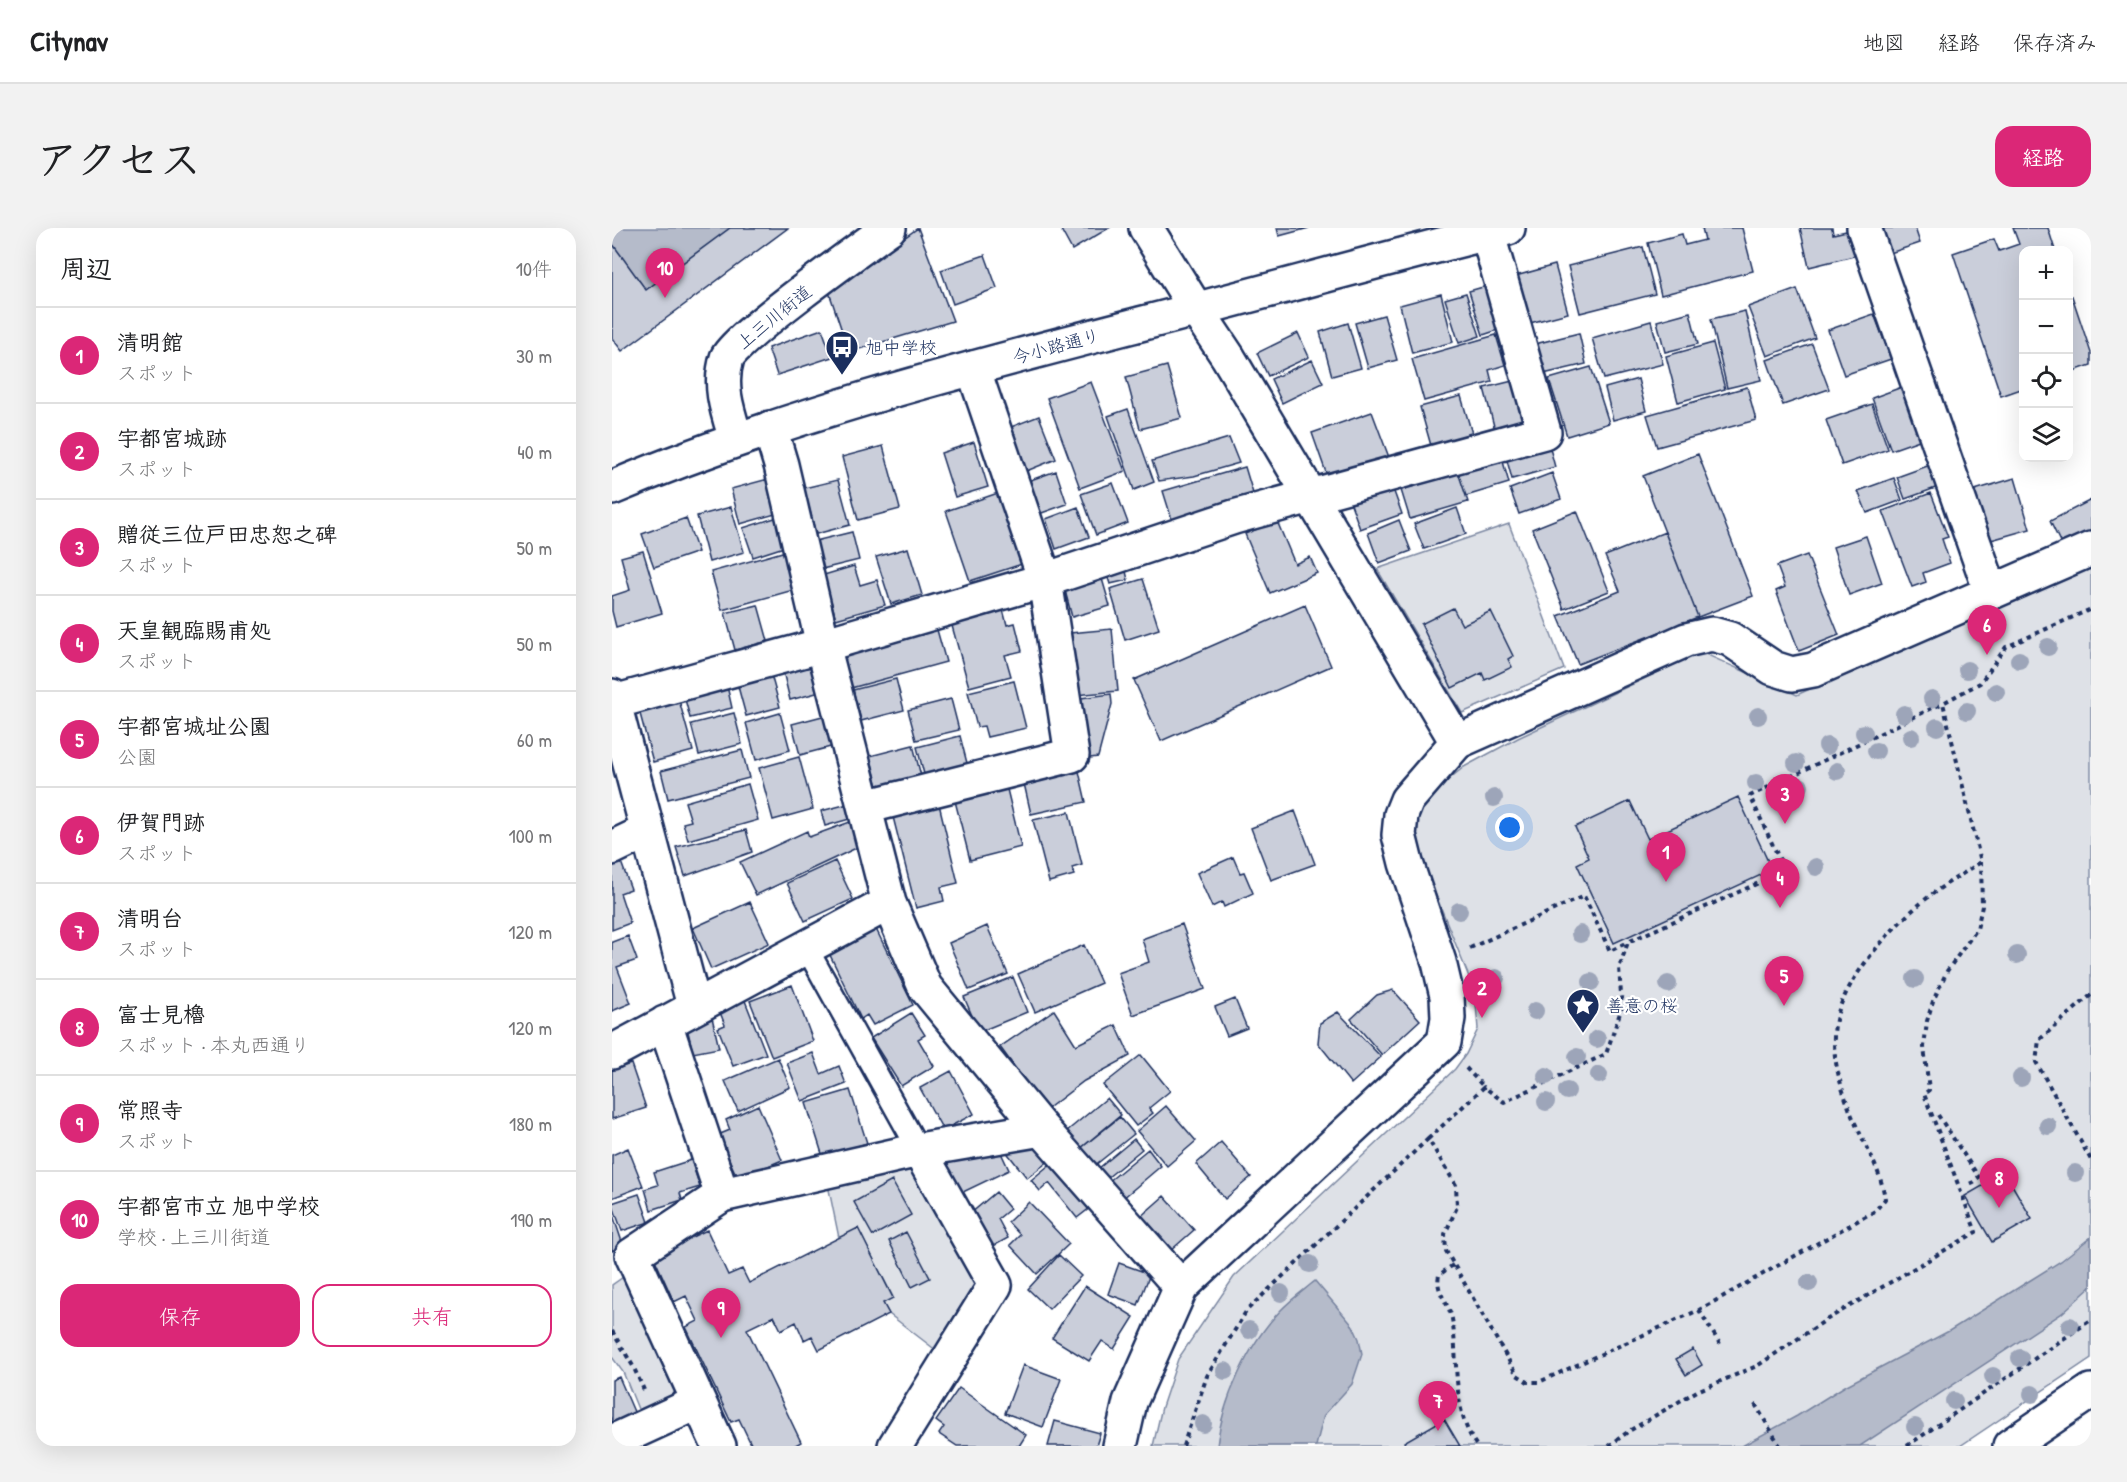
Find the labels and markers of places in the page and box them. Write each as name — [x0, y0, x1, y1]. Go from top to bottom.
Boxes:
pin: 10 — [646, 248, 684, 298]
bus stop icon: 旭中学校 — [824, 329, 860, 376]
place label: 旭中学校 — [865, 335, 937, 360]
pin: 6 — [1968, 606, 2006, 655]
pin: 3 — [1766, 774, 1804, 824]
pin: 1 — [1646, 832, 1686, 882]
pin: 4 — [1760, 858, 1800, 908]
pin: 5 — [1764, 956, 1804, 1006]
pin: 2 — [1462, 968, 1502, 1018]
place icon: 善意の桜 — [1565, 987, 1601, 1034]
place label: 善意の桜 — [1606, 993, 1678, 1018]
pin: 8 — [1980, 1158, 2018, 1208]
pin: 9 — [702, 1288, 740, 1338]
pin: 7 — [1418, 1382, 1458, 1431]

